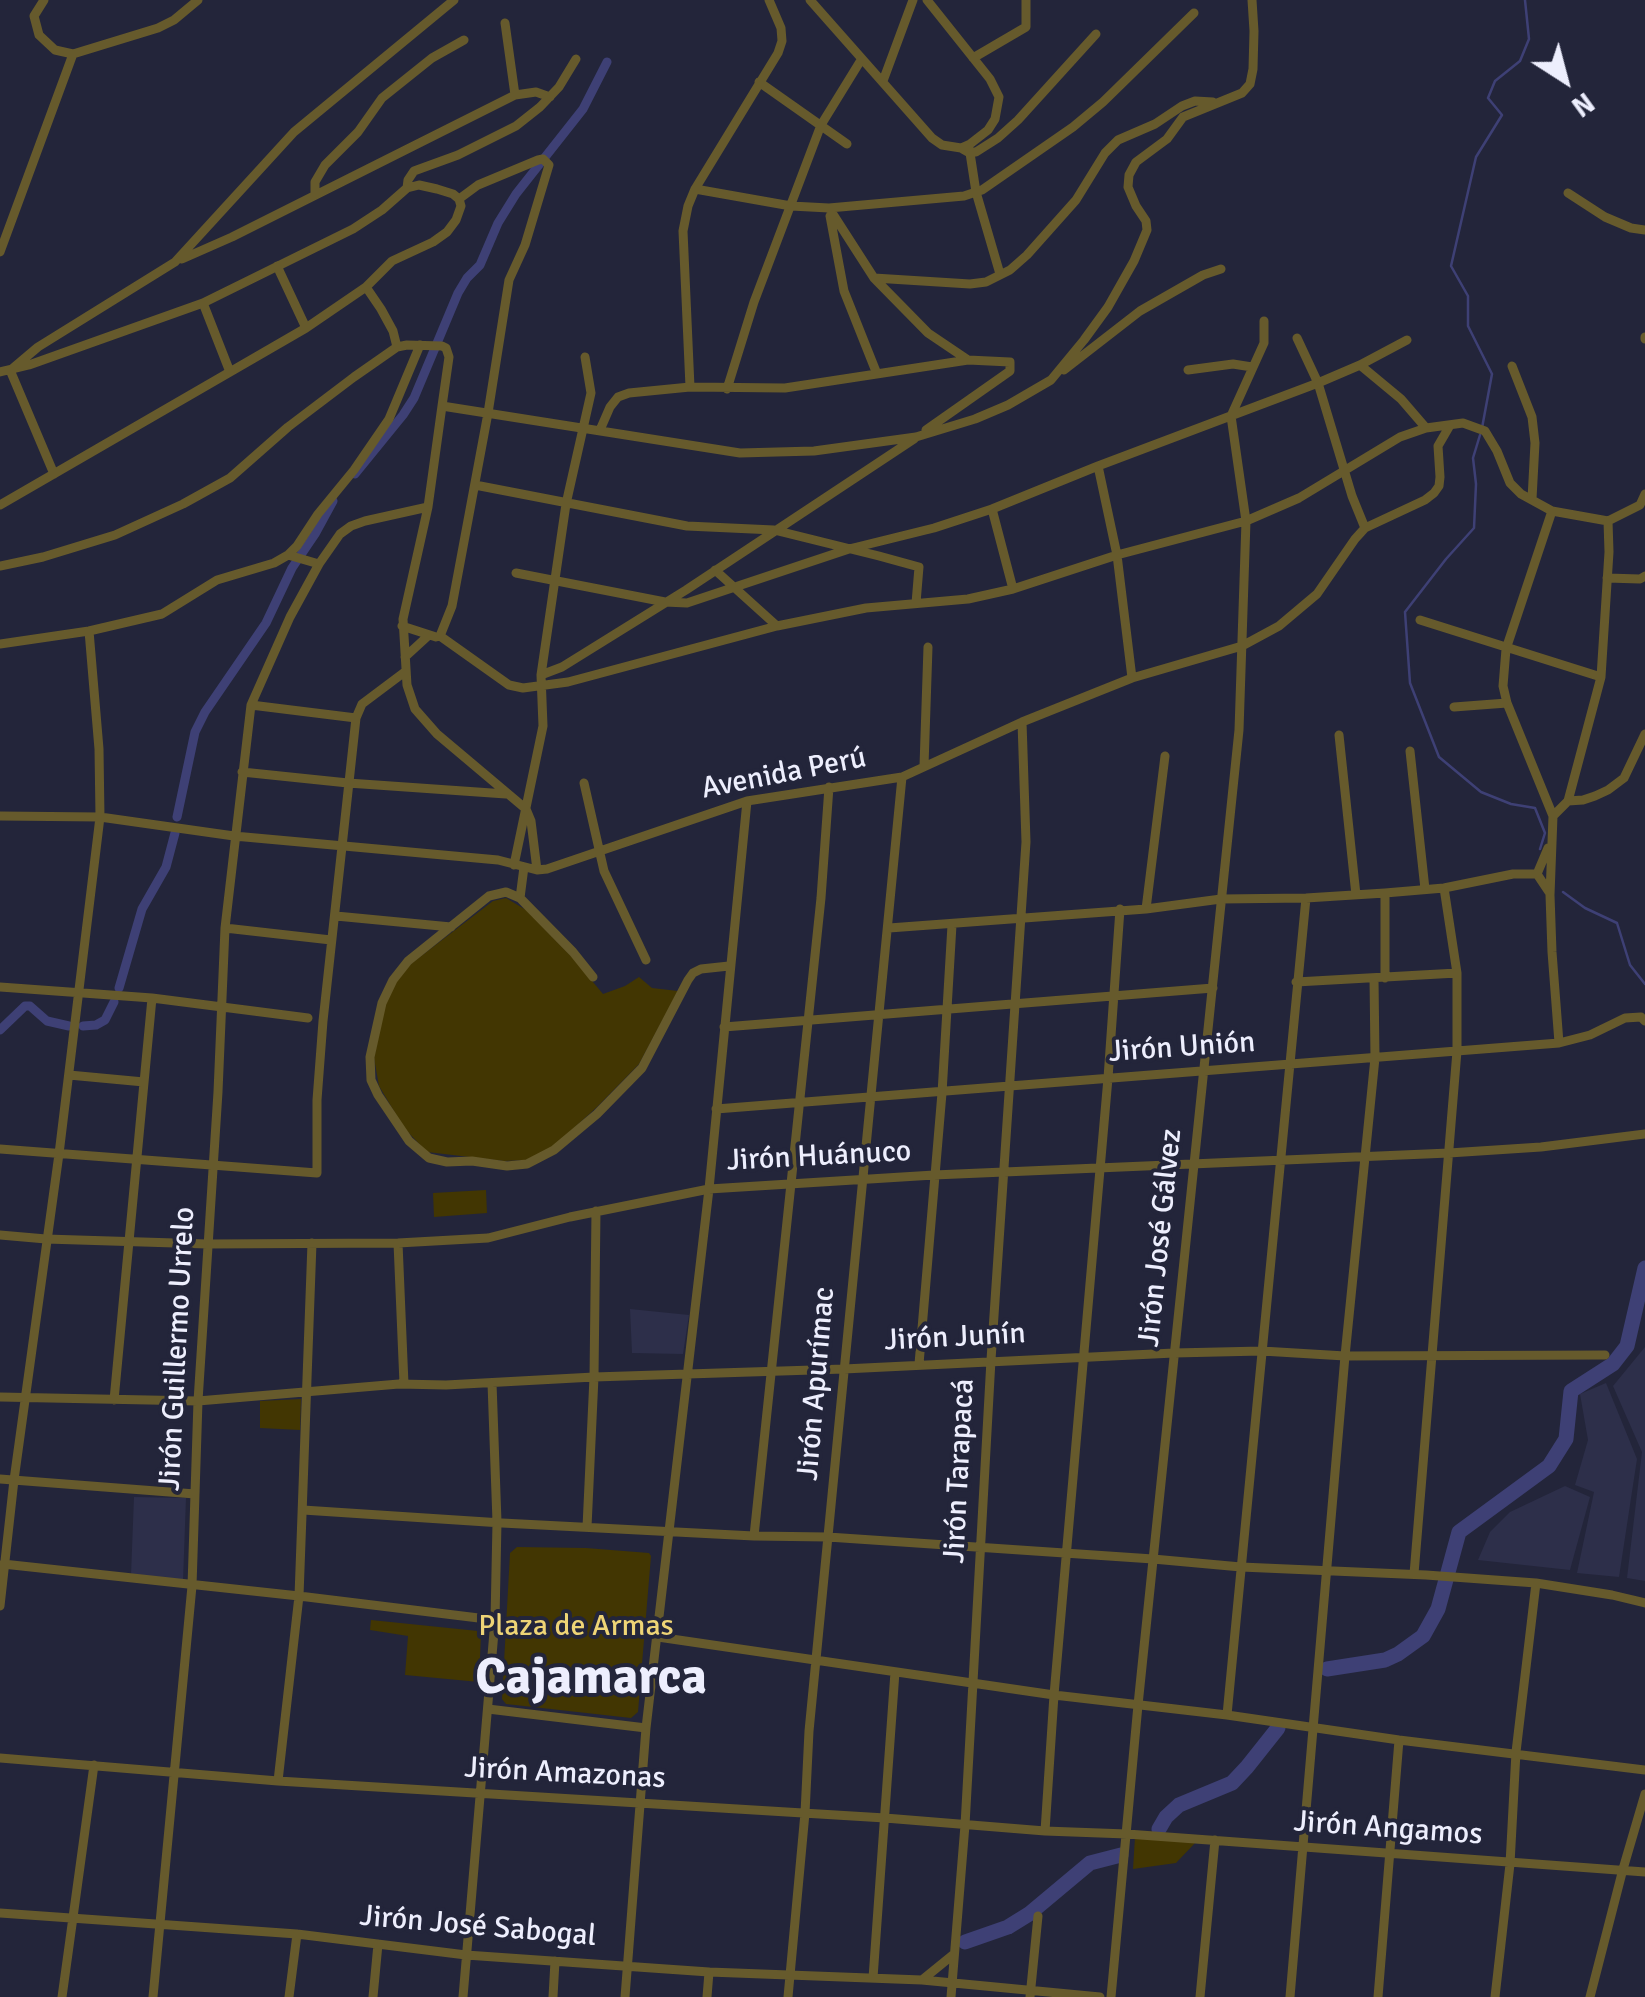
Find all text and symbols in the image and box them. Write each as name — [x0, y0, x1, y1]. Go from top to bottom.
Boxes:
north arrow — [1515, 30, 1615, 130]
text: N — [1565, 85, 1601, 124]
street label: Avenida Perú — [699, 740, 869, 808]
street label: Jirón Unión — [1107, 1025, 1257, 1071]
street label: Jirón José Gálvez — [1132, 1127, 1190, 1349]
street label: Jirón Huánuco — [726, 1134, 912, 1180]
street label: Jirón Guillermo Urrelo — [153, 1206, 203, 1492]
street label: Jirón Apurímac — [791, 1286, 843, 1482]
street label: Jirón Junín — [883, 1316, 1027, 1360]
street label: Jirón Tarapacá — [937, 1378, 983, 1564]
park label: Plaza de Armas — [478, 1609, 674, 1645]
district label: Cajamarca — [475, 1650, 707, 1710]
street label: Jirón Amazonas — [464, 1751, 666, 1797]
street label: Jirón Angamos — [1292, 1804, 1484, 1854]
street label: Jirón José Sabogal — [358, 1899, 598, 1955]

